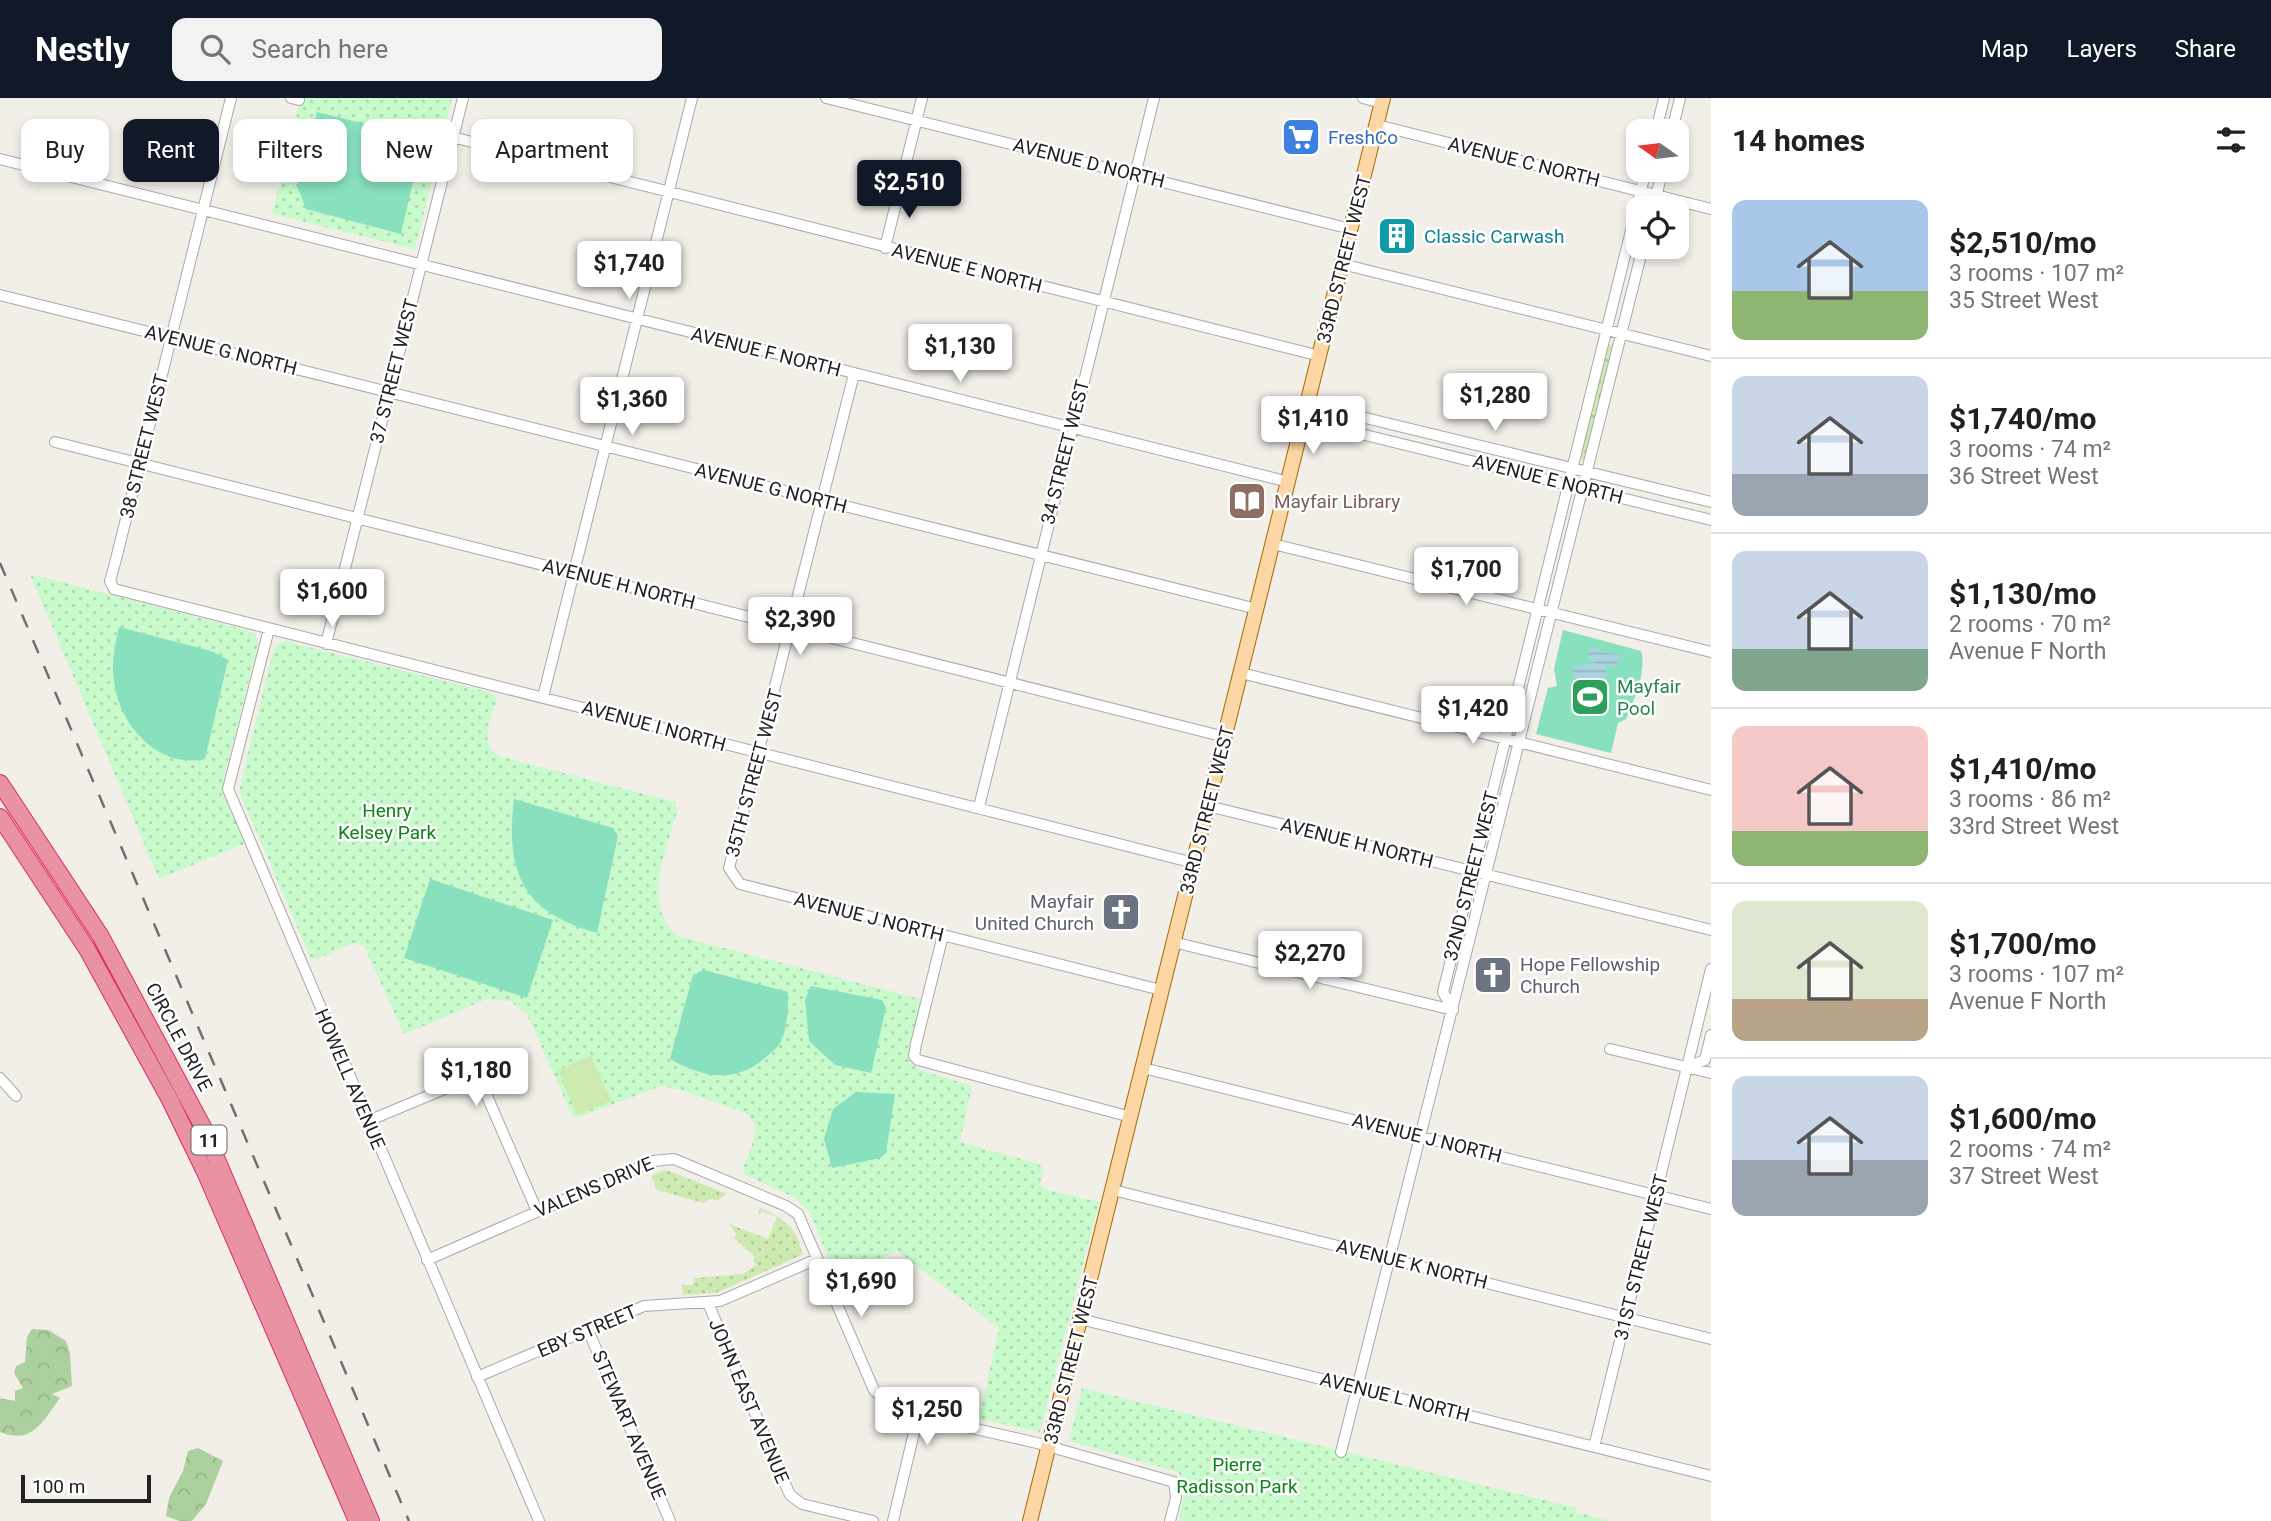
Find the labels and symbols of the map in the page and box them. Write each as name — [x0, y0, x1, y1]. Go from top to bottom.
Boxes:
supermarket icon: FreshCo — [1280, 116, 1322, 158]
north arrow — [1626, 119, 1689, 182]
place label: FreshCo — [1328, 126, 1398, 149]
street label: AVENUE C NORTH — [1446, 132, 1602, 192]
street label: AVENUE D NORTH — [1011, 133, 1167, 193]
pin: $2,510 — [852, 160, 966, 220]
street label: 33RD STREET WEST — [1312, 173, 1376, 345]
building icon: Classic Carwash — [1376, 215, 1418, 257]
place label: Classic Carwash — [1424, 225, 1564, 248]
street label: AVENUE E NORTH — [890, 238, 1044, 298]
pin: $1,740 — [572, 242, 686, 301]
street label: 37 STREET WEST — [365, 296, 423, 446]
street label: AVENUE G NORTH — [143, 320, 299, 380]
street label: AVENUE F NORTH — [689, 322, 843, 382]
pin: $1,130 — [903, 324, 1017, 384]
street label: 38 STREET WEST — [115, 371, 173, 521]
pin: $1,280 — [1438, 374, 1552, 433]
street label: 34 STREET WEST — [1036, 377, 1094, 527]
pin: $1,360 — [575, 378, 689, 437]
pin: $1,410 — [1256, 396, 1370, 456]
street label: AVENUE E NORTH — [1471, 449, 1625, 509]
street label: AVENUE G NORTH — [693, 458, 849, 518]
library icon: Mayfair Library — [1226, 480, 1268, 522]
place label: Mayfair Library — [1274, 490, 1400, 513]
pin: $1,700 — [1409, 547, 1523, 607]
street label: AVENUE H NORTH — [540, 554, 698, 614]
pin: $1,600 — [275, 570, 389, 629]
pin: $2,390 — [743, 598, 857, 657]
place label: Mayfair Pool — [1617, 675, 1681, 720]
sports icon: Mayfair Pool — [1569, 676, 1611, 718]
street label: 35TH STREET WEST — [720, 686, 788, 860]
pin: $1,420 — [1416, 686, 1530, 746]
street label: AVENUE I NORTH — [579, 696, 729, 756]
street label: 33RD STREET WEST — [1175, 724, 1239, 896]
street label: 32ND STREET WEST — [1439, 789, 1503, 963]
park label: Henry Kelsey Park — [338, 799, 436, 844]
street label: AVENUE H NORTH — [1278, 813, 1436, 873]
street label: AVENUE J NORTH — [792, 887, 946, 947]
place label: Mayfair United Church — [975, 890, 1095, 935]
church icon: Mayfair United Church — [1100, 891, 1142, 933]
pin: $2,270 — [1253, 932, 1367, 991]
place label: Hope Fellowship Church — [1520, 953, 1660, 998]
church icon: Hope Fellowship Church — [1472, 954, 1514, 996]
street label: CIRCLE DRIVE — [141, 979, 217, 1095]
street label: HOWELL AVENUE — [310, 1005, 390, 1153]
pin: $1,180 — [419, 1048, 533, 1108]
street label: AVENUE J NORTH — [1350, 1108, 1504, 1168]
road number: 11 — [192, 1126, 227, 1154]
street label: VALENS DRIVE — [531, 1152, 657, 1222]
street label: 31ST STREET WEST — [1609, 1172, 1673, 1342]
street label: AVENUE K NORTH — [1334, 1234, 1490, 1294]
pin: $1,690 — [804, 1260, 918, 1319]
street label: 33RD STREET WEST — [1039, 1274, 1103, 1446]
street label: EBY STREET — [534, 1300, 640, 1362]
street label: JOHN EAST AVENUE — [704, 1315, 794, 1487]
street label: STEWART AVENUE — [587, 1347, 671, 1503]
street label: AVENUE L NORTH — [1318, 1367, 1472, 1427]
pin: $1,250 — [870, 1388, 984, 1447]
park label: Pierre Radisson Park — [1176, 1453, 1298, 1498]
scale bar — [21, 1472, 150, 1504]

